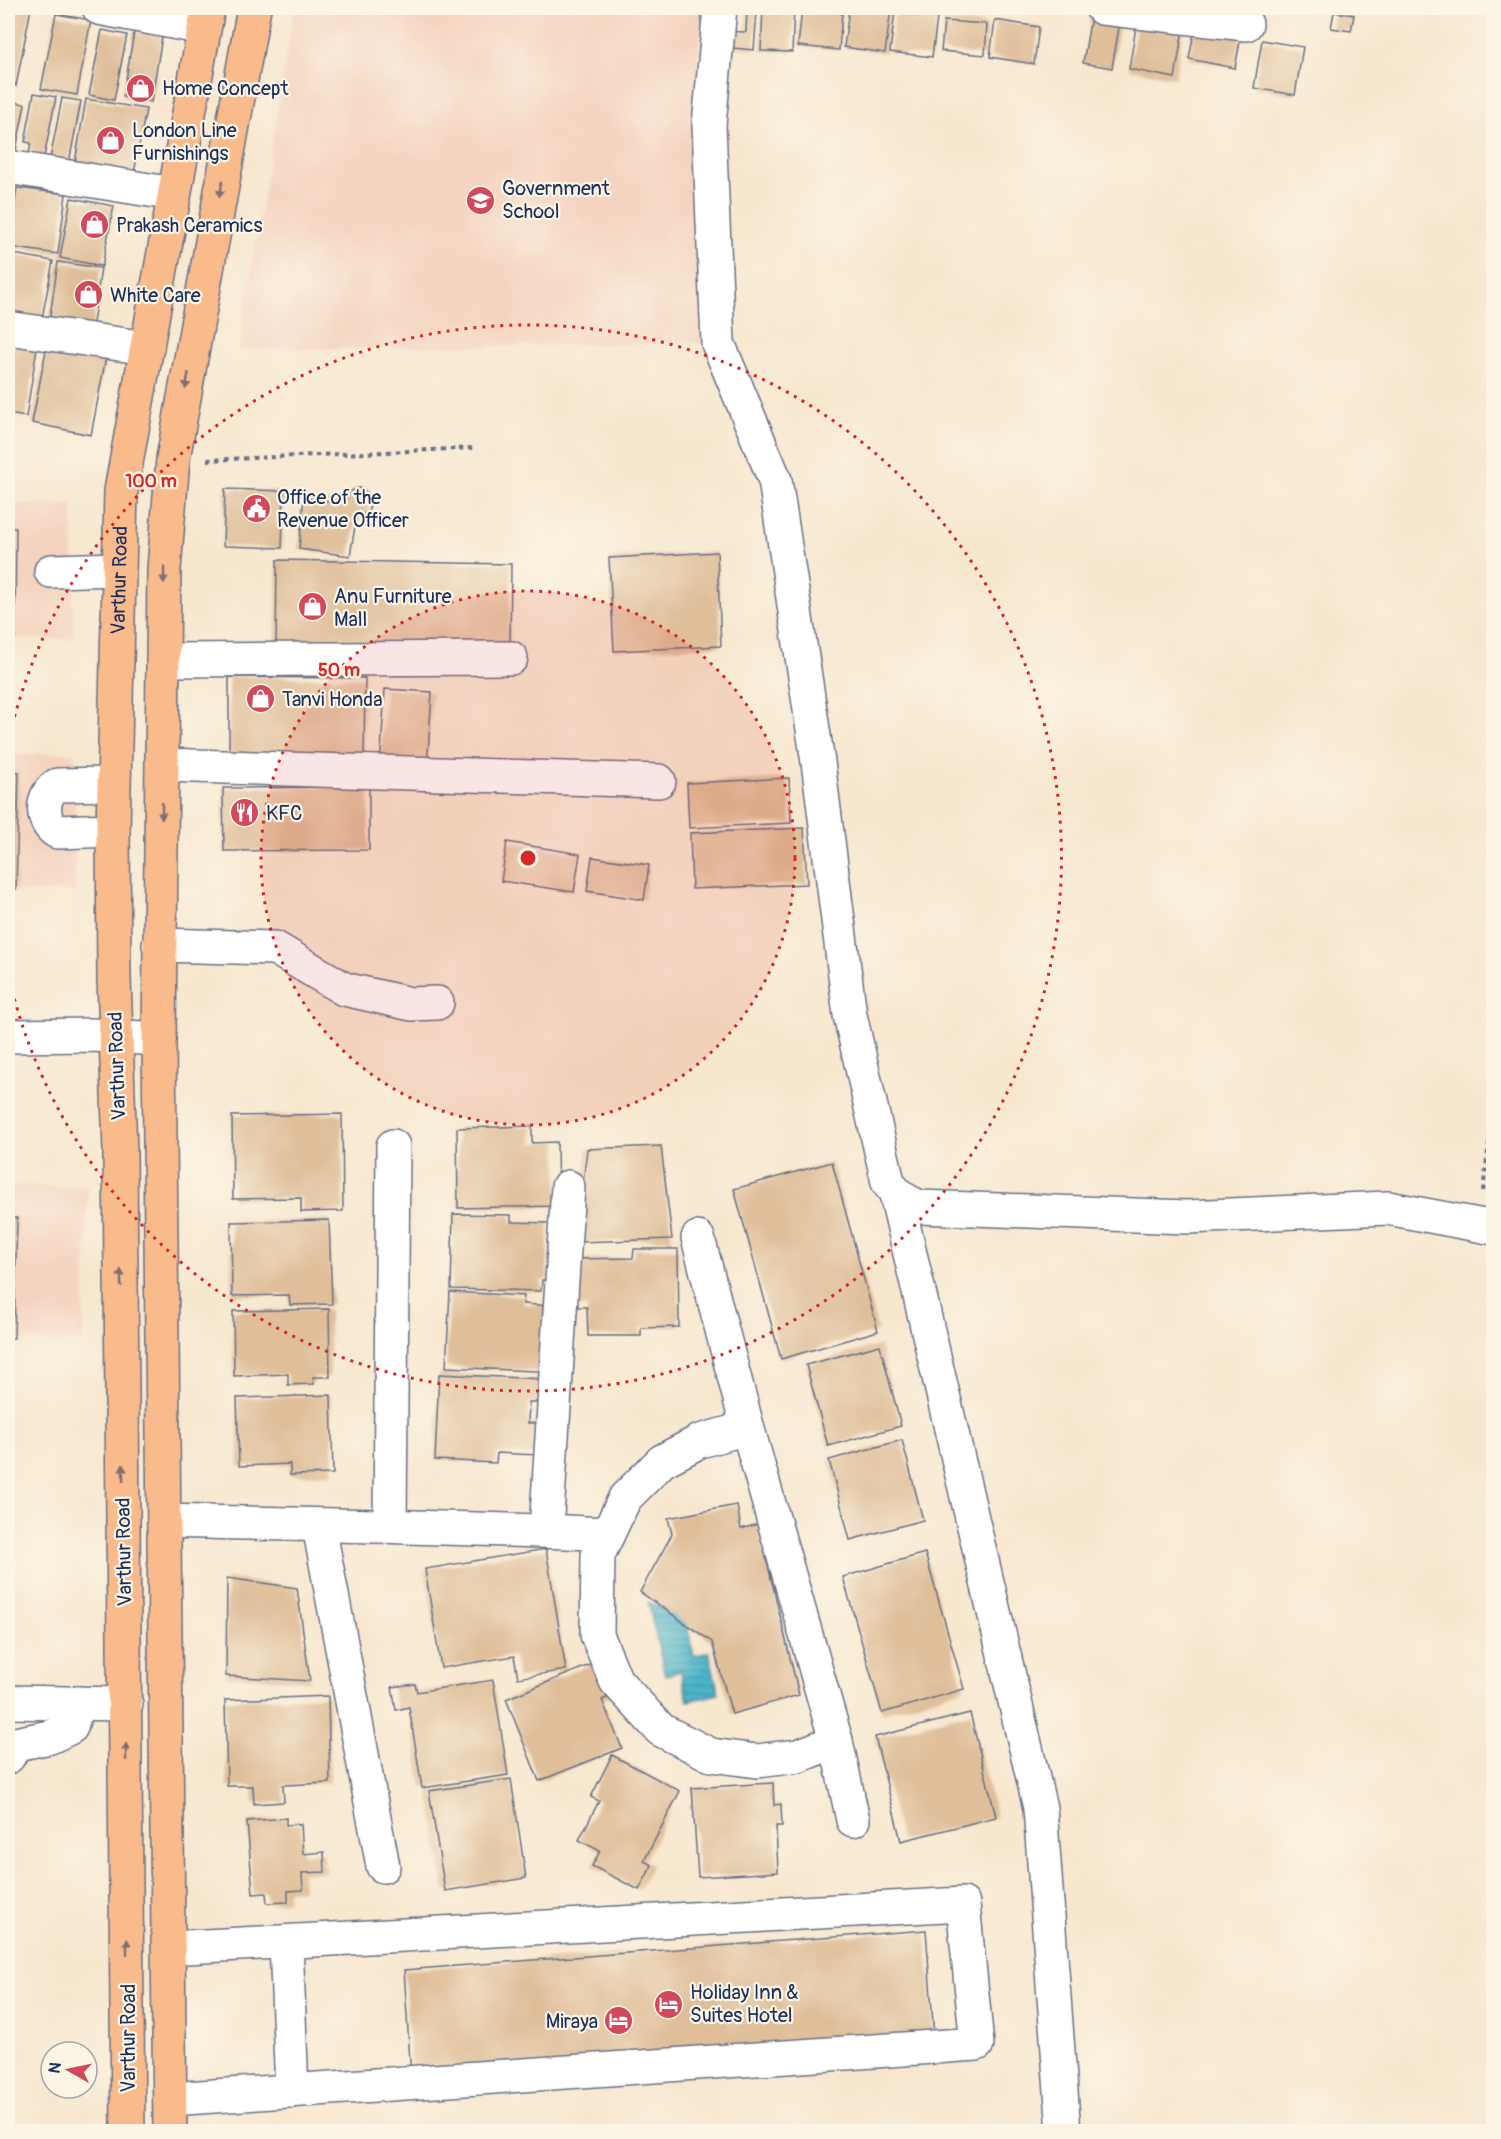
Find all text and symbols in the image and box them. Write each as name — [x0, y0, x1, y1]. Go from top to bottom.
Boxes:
shop icon: Home Concept — [125, 72, 157, 104]
place label: Home Concept — [162, 76, 289, 101]
place label: London Line Furnishings — [132, 118, 237, 166]
shop icon: London Line Furnishings — [95, 125, 127, 157]
place label: Government School — [502, 176, 611, 224]
one-way arrow — [216, 180, 225, 199]
school or university icon: Government School — [465, 184, 497, 216]
shop icon: Prakash Ceramics — [79, 209, 111, 241]
place label: Prakash Ceramics — [116, 213, 262, 238]
shop icon: White Care — [73, 279, 105, 311]
place label: White Care — [110, 283, 201, 308]
one-way arrow — [182, 372, 191, 391]
text: 100 m — [125, 470, 177, 493]
place label: Office of the Revenue Officer — [277, 485, 409, 533]
public building icon: Office of the Revenue Officer — [240, 493, 272, 525]
street label: Varthur Road — [105, 525, 133, 635]
one-way arrow — [159, 565, 169, 584]
place label: Anu Furniture Mall — [334, 584, 452, 632]
shop icon: Anu Furniture Mall — [297, 591, 329, 623]
text: 50 m — [318, 659, 360, 682]
shop icon: Tanvi Honda — [245, 683, 277, 715]
place label: Tanvi Honda — [282, 687, 382, 712]
restaurant icon: KFC — [229, 797, 261, 829]
place label: KFC — [266, 801, 302, 826]
one-way arrow — [157, 802, 166, 821]
centre of rings — [518, 848, 538, 868]
street label: Varthur Road — [103, 1011, 131, 1121]
one-way arrow — [116, 1269, 126, 1288]
one-way arrow — [118, 1464, 128, 1483]
street label: Varthur Road — [111, 1497, 137, 1607]
one-way arrow — [121, 1743, 131, 1762]
one-way arrow — [122, 1938, 132, 1957]
place label: Holiday Inn & Suites Hotel — [690, 1980, 799, 2028]
street label: Varthur Road — [116, 1984, 141, 2092]
hotel icon: Holiday Inn & Suites Hotel — [653, 1988, 685, 2020]
hotel icon: Miraya — [603, 2005, 635, 2037]
place label: Miraya — [546, 2009, 598, 2034]
north arrow — [39, 2040, 99, 2100]
text: N — [44, 2061, 66, 2075]

